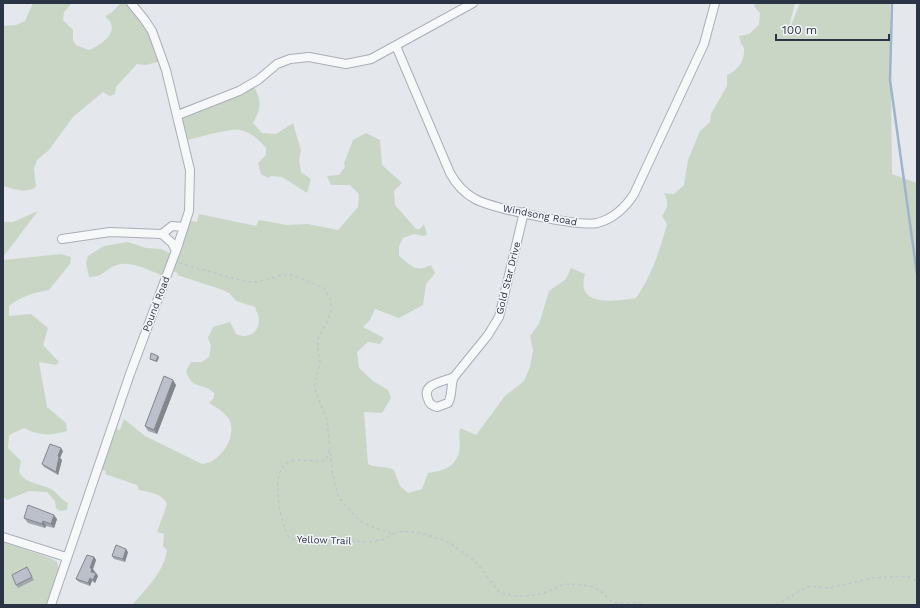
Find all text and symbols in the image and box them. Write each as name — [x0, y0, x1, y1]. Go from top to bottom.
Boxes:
scale bar — [776, 16, 889, 42]
text: 100 m — [782, 23, 817, 37]
street label: Windsong Road — [502, 202, 578, 228]
street label: Gold Star Drive — [494, 240, 522, 315]
street label: Pound Road — [140, 275, 172, 333]
street label: Yellow Trail — [296, 534, 352, 546]

